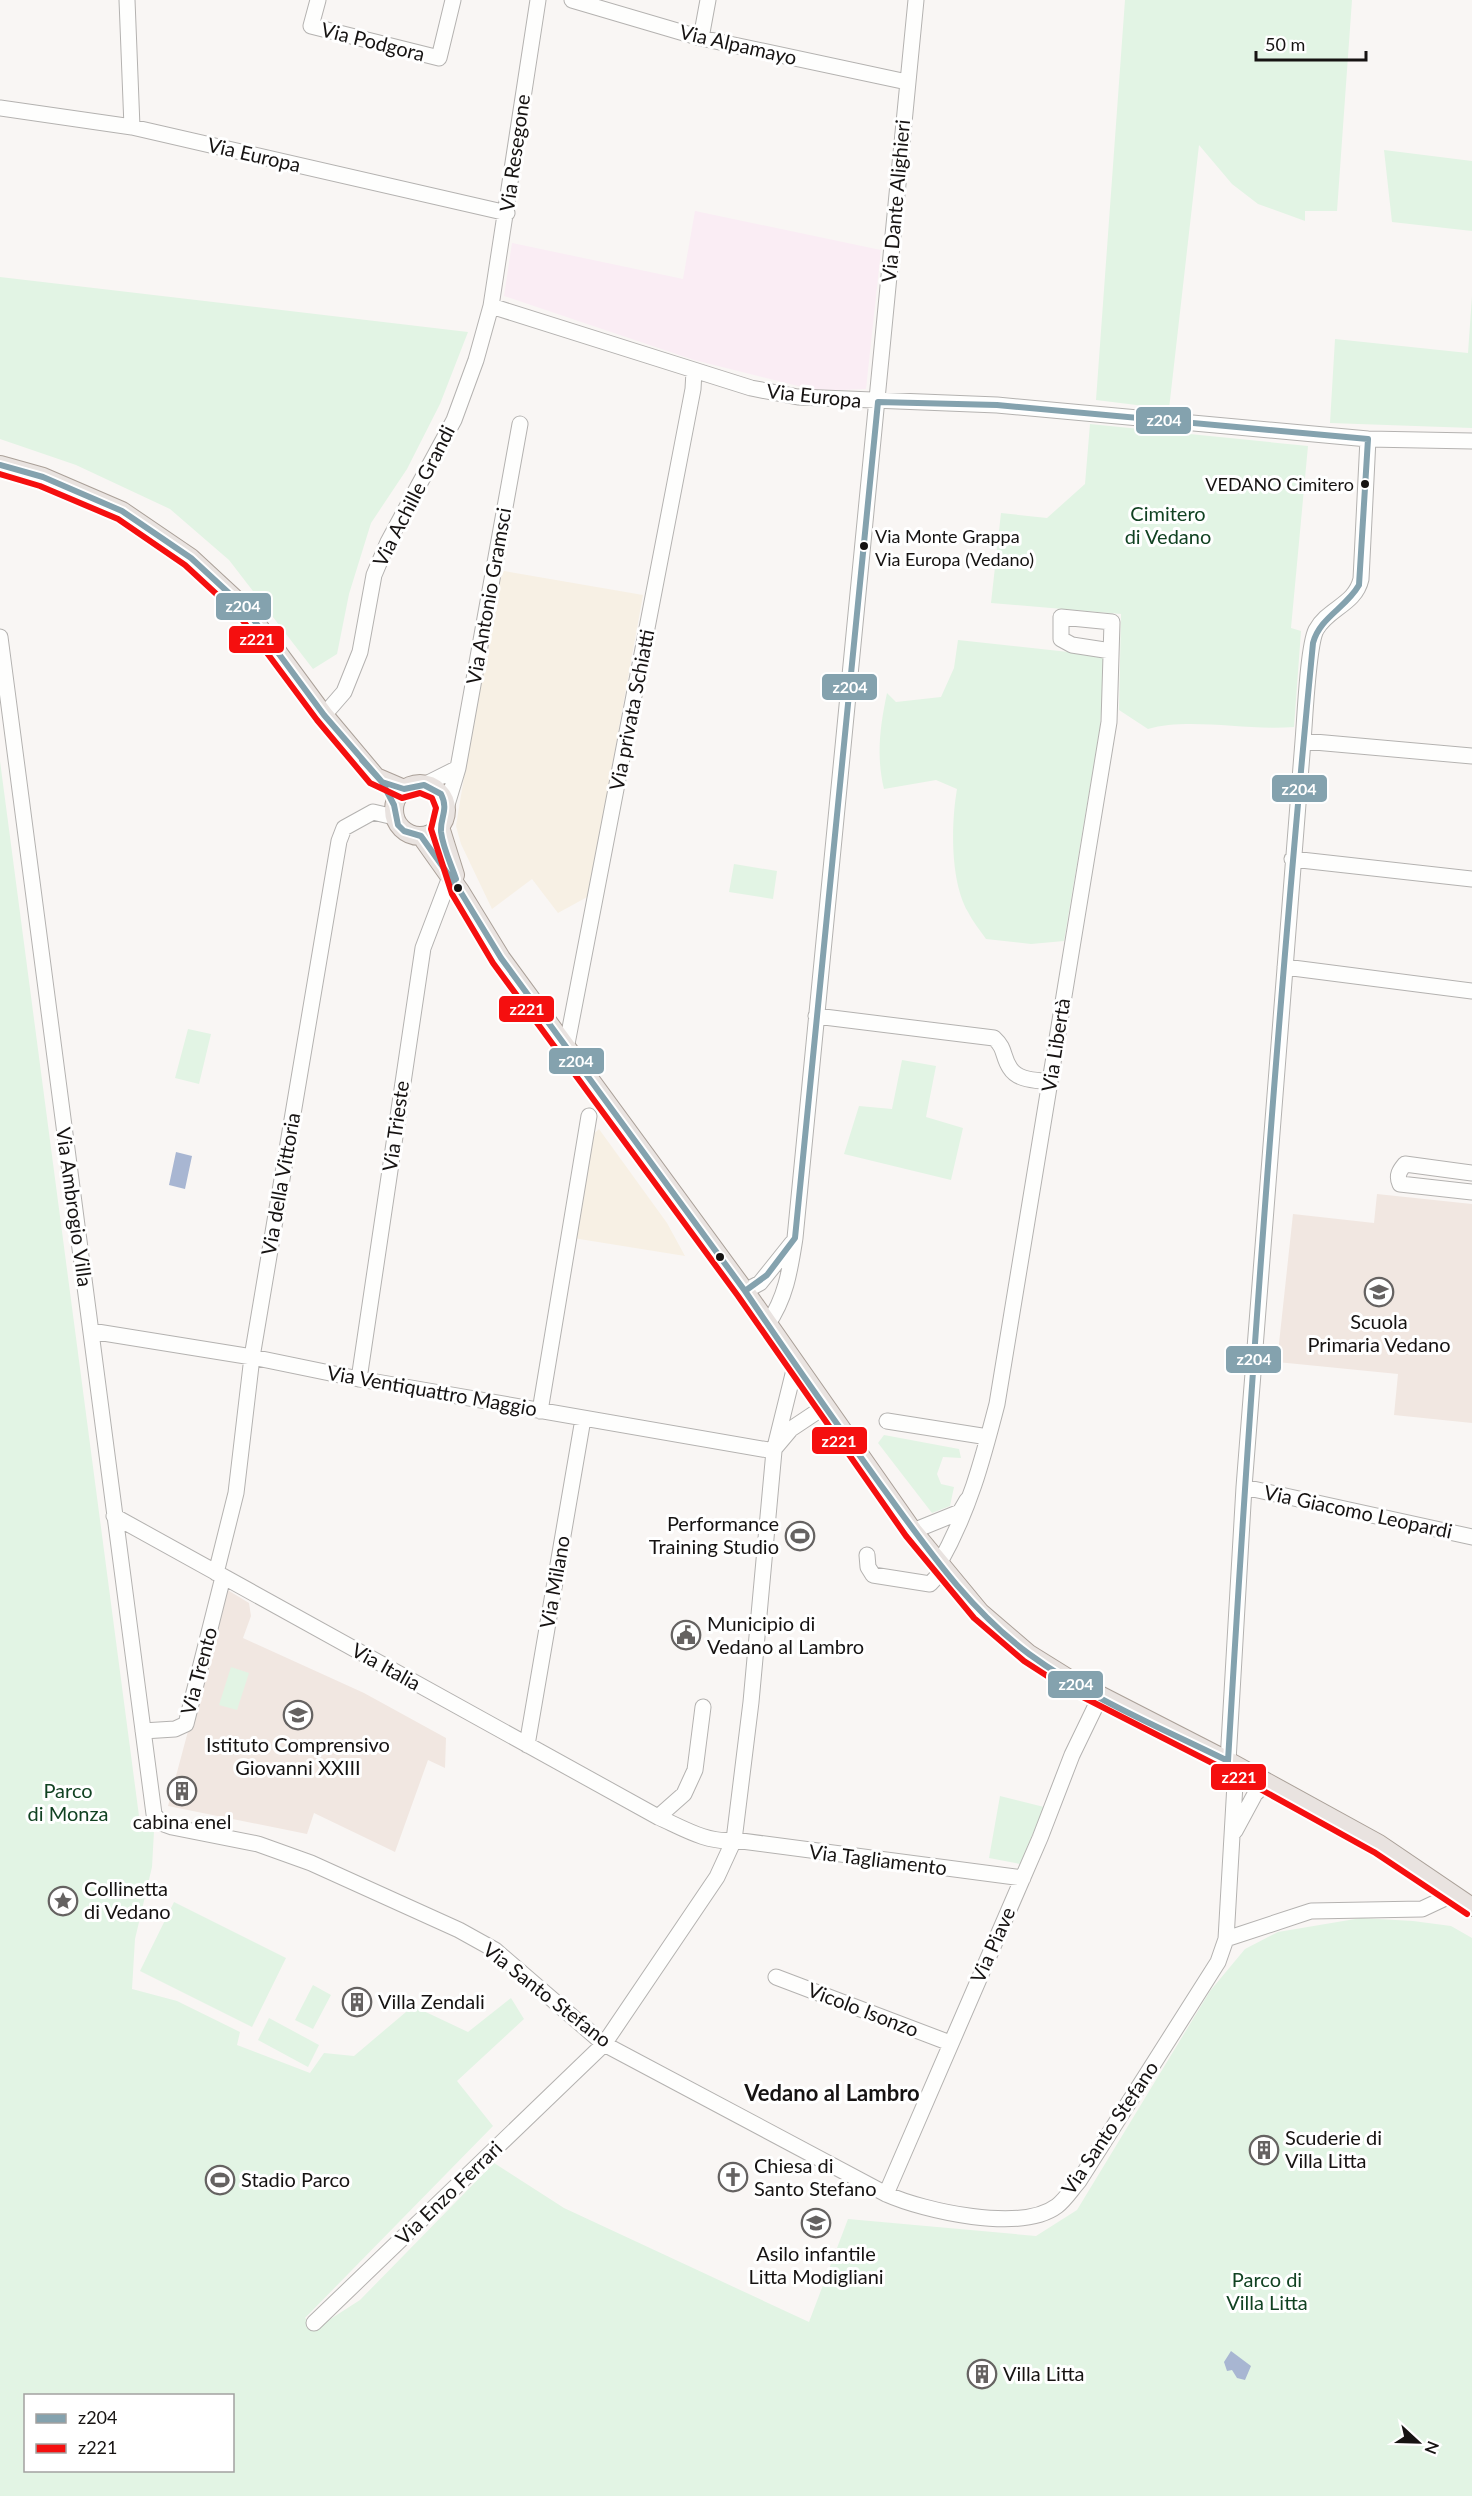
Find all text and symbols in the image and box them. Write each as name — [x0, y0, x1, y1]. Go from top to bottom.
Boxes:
street label: Via Podgora — [319, 17, 428, 66]
street label: Via Alpamayo — [677, 19, 799, 69]
scale bar — [1256, 24, 1366, 62]
text: 50 m — [1265, 33, 1305, 55]
street label: Via Resegone — [494, 93, 534, 213]
street label: Via Dante Alighieri — [876, 118, 914, 283]
street label: Via Europa — [205, 132, 303, 176]
street label: Via Europa — [766, 378, 863, 412]
line badge: z204 — [1135, 406, 1192, 435]
text: z204 — [1146, 410, 1182, 429]
street label: Via Achille Grandi — [367, 421, 459, 570]
place label: VEDANO Cimitero — [1205, 473, 1354, 495]
marker: VEDANO Cimitero — [1359, 478, 1371, 490]
park label: Cimitero di Vedano — [1125, 501, 1211, 548]
street label: Via Antonio Gramsci — [461, 506, 515, 686]
place label: Via Monte Grappa Via Europa (Vedano) — [875, 525, 1034, 570]
marker: Via Monte Grappa Via Europa (Vedano) — [858, 540, 870, 552]
line badge: z204 — [215, 592, 272, 621]
text: z204 — [225, 596, 261, 615]
line badge: z221 — [228, 625, 285, 654]
street label: Via privata Schiatti — [604, 627, 658, 792]
text: z221 — [239, 629, 275, 648]
line badge: z204 — [821, 673, 878, 701]
text: z204 — [832, 677, 868, 696]
line badge: z204 — [1271, 774, 1328, 803]
text: z204 — [1281, 779, 1317, 798]
unlabelled marker — [452, 882, 464, 894]
line badge: z221 — [498, 995, 555, 1023]
street label: Via Libertà — [1036, 996, 1074, 1093]
text: z221 — [509, 999, 545, 1018]
line badge: z204 — [548, 1047, 605, 1075]
text: z204 — [558, 1051, 594, 1070]
street label: Via Trieste — [377, 1079, 413, 1173]
street label: Via della Vittoria — [256, 1111, 304, 1257]
street label: Via Ambrogio Villa — [52, 1126, 98, 1288]
unlabelled marker — [714, 1251, 726, 1263]
school or university icon: Scuola Primaria Vedano — [1363, 1276, 1395, 1308]
place label: Scuola Primaria Vedano — [1308, 1309, 1450, 1356]
line badge: z204 — [1225, 1345, 1282, 1374]
text: z204 — [1236, 1349, 1272, 1368]
street label: Via Ventiquattro Maggio — [325, 1360, 539, 1420]
line badge: z221 — [811, 1426, 868, 1455]
text: z221 — [821, 1431, 857, 1450]
street label: Via Giacomo Leopardi — [1262, 1479, 1454, 1543]
place label: Performance Training Studio — [649, 1511, 779, 1558]
sports icon: Performance Training Studio — [784, 1520, 816, 1552]
street label: Via Milano — [534, 1534, 574, 1630]
place label: Municipio di Vedano al Lambro — [707, 1611, 864, 1658]
public building icon: Municipio di Vedano al Lambro — [670, 1619, 702, 1651]
street label: Via Trento — [175, 1624, 221, 1717]
street label: Via Italia — [348, 1637, 425, 1695]
line badge: z204 — [1047, 1670, 1104, 1699]
text: z204 — [1058, 1674, 1094, 1693]
school or university icon: Istituto Comprensivo Giovanni XXIII — [282, 1699, 314, 1731]
place label: Istituto Comprensivo Giovanni XXIII — [206, 1732, 390, 1779]
line badge: z221 — [1210, 1763, 1267, 1791]
text: z221 — [1221, 1767, 1257, 1786]
building icon: cabina enel — [166, 1775, 198, 1807]
park label: Parco di Monza — [28, 1778, 108, 1825]
place label: cabina enel — [133, 1809, 231, 1833]
street label: Via Tagliamento — [808, 1839, 948, 1879]
place label: Collinetta di Vedano — [84, 1876, 171, 1923]
place icon: Collinetta di Vedano — [47, 1885, 79, 1917]
street label: Via Piave — [965, 1903, 1019, 1986]
street label: Via Santo Stefano — [479, 1937, 616, 2052]
street label: Vicolo Isonzo — [804, 1977, 922, 2041]
building icon: Villa Zendali — [341, 1986, 373, 2018]
place label: Villa Zendali — [378, 1989, 485, 2013]
street label: Via Santo Stefano — [1056, 2056, 1163, 2199]
district label: Vedano al Lambro — [743, 2079, 920, 2106]
place label: Scuderie di Villa Litta — [1285, 2125, 1382, 2172]
building icon: Scuderie di Villa Litta — [1248, 2134, 1280, 2166]
street label: Via Enzo Ferrari — [390, 2136, 506, 2249]
place label: Chiesa di Santo Stefano — [754, 2153, 877, 2200]
church icon: Chiesa di Santo Stefano — [717, 2161, 749, 2193]
sports icon: Stadio Parco — [204, 2164, 236, 2196]
place label: Stadio Parco — [241, 2167, 350, 2191]
school or university icon: Asilo infantile Litta Modigliani — [800, 2207, 832, 2239]
place label: Asilo infantile Litta Modigliani — [748, 2241, 884, 2288]
park label: Parco di Villa Litta — [1226, 2267, 1308, 2314]
building icon: Villa Litta — [966, 2358, 998, 2390]
place label: Villa Litta — [1003, 2361, 1085, 2385]
legend — [24, 2394, 234, 2472]
text: z204 — [78, 2406, 117, 2428]
north arrow — [1388, 2412, 1448, 2472]
text: z221 — [78, 2436, 117, 2458]
text: N — [1421, 2439, 1443, 2457]

